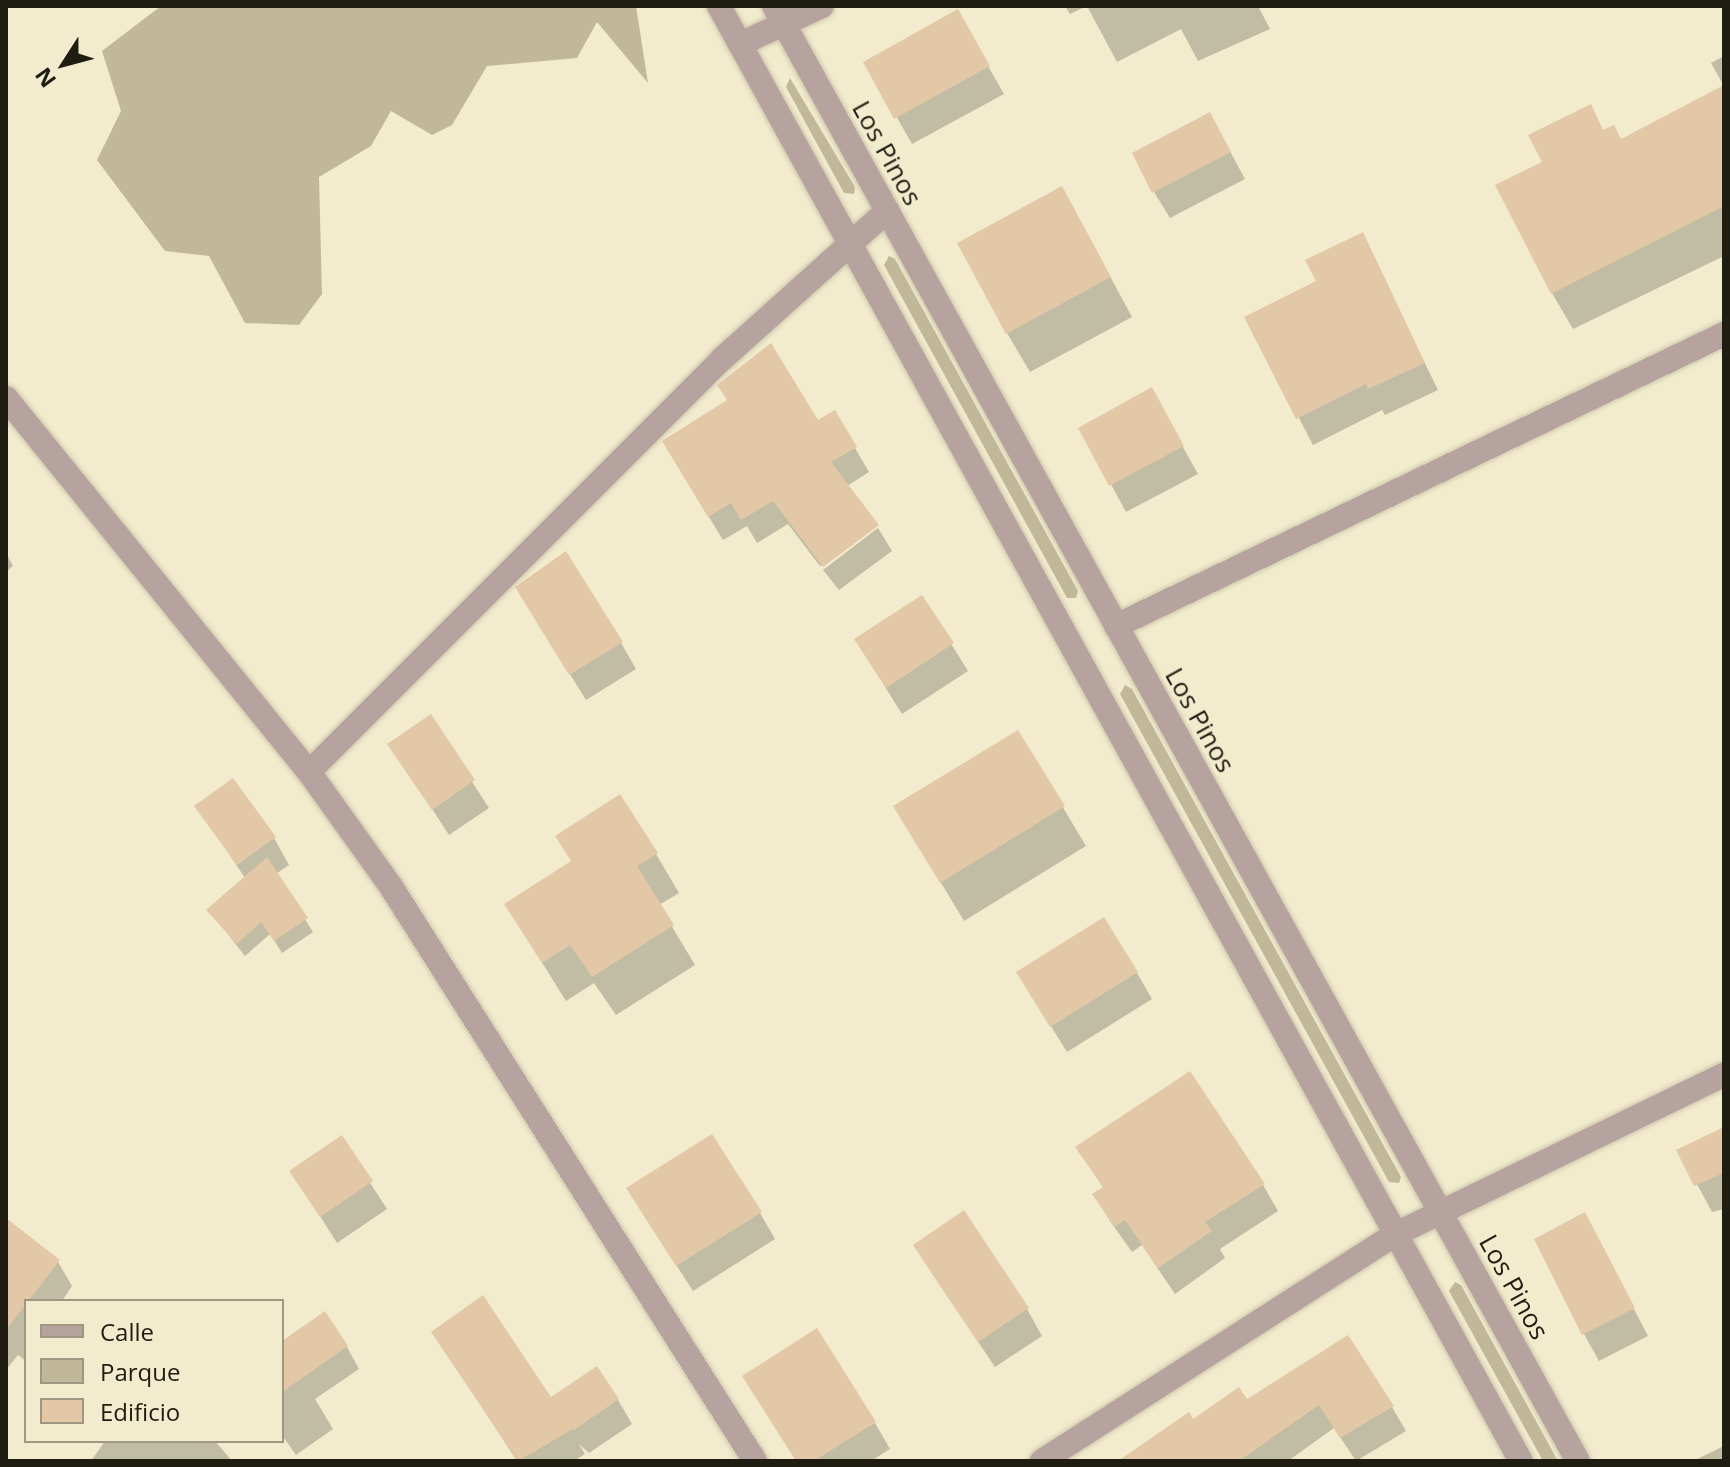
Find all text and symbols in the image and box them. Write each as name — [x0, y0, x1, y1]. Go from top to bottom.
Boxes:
north arrow — [24, 24, 104, 104]
text: N — [27, 62, 62, 94]
street label: Los Pinos — [846, 95, 928, 211]
street label: Los Pinos — [1159, 662, 1241, 778]
street label: Los Pinos — [1473, 1229, 1555, 1345]
legend — [24, 1299, 284, 1443]
text: Calle — [100, 1315, 154, 1348]
text: Parque — [100, 1355, 180, 1388]
text: Edificio — [100, 1395, 180, 1428]

